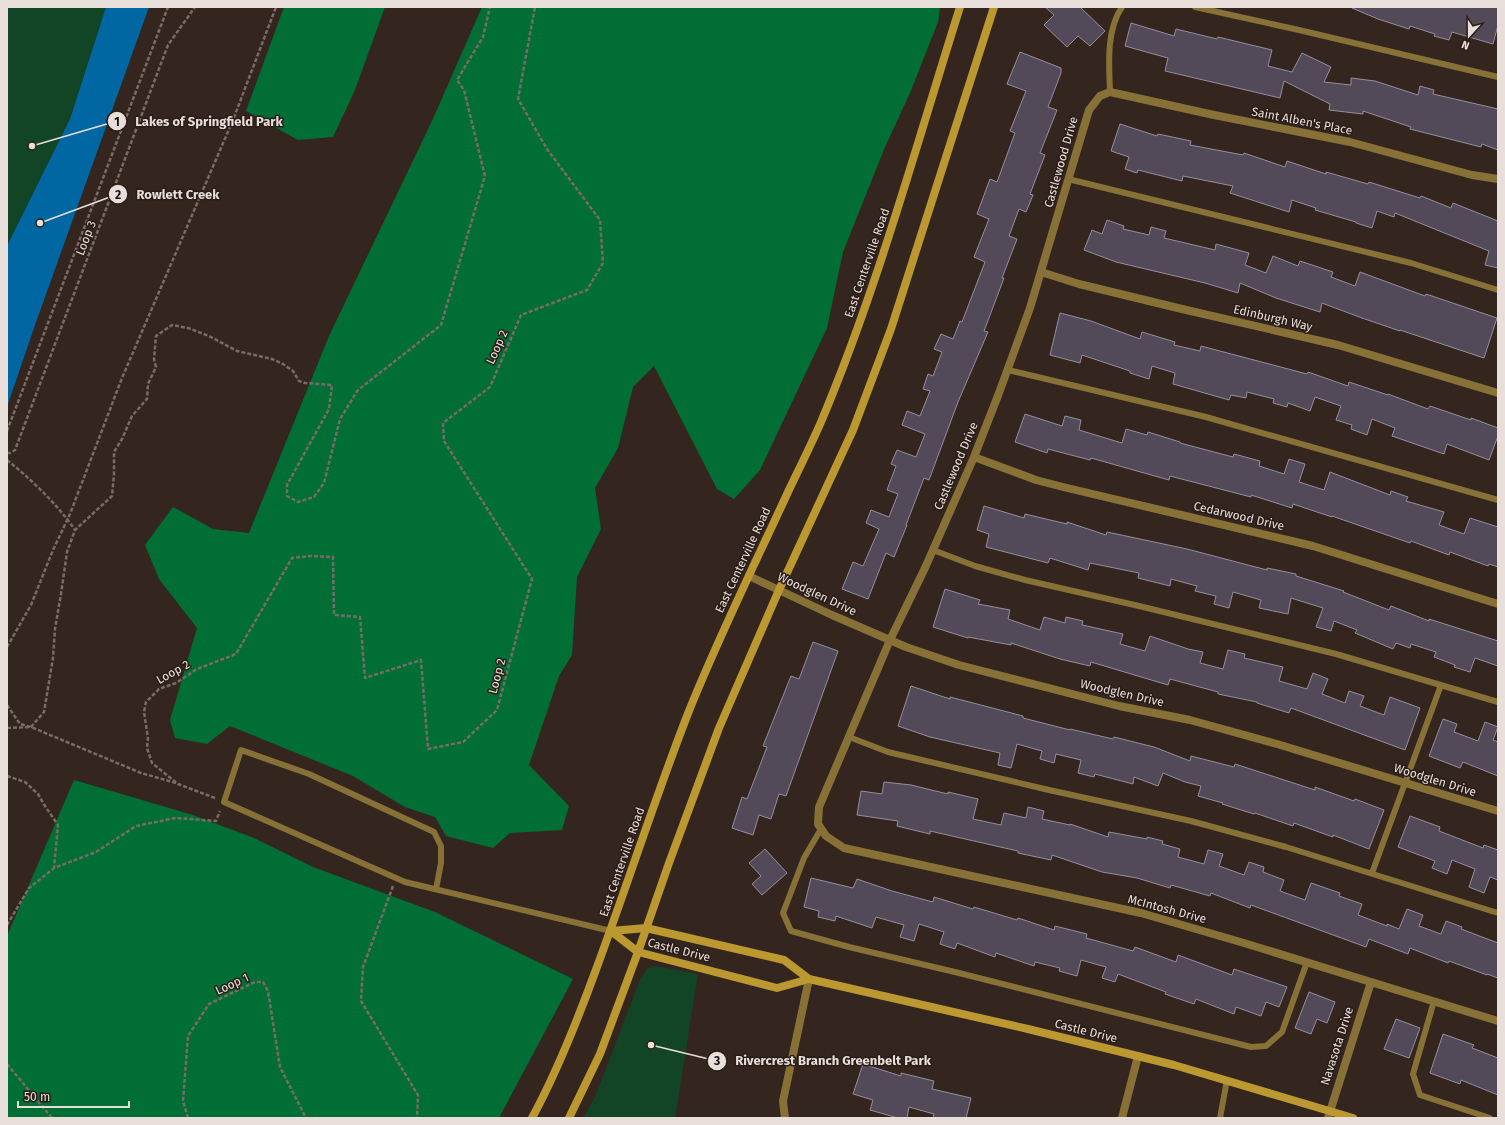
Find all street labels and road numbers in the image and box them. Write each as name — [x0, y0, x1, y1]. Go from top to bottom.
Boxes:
street label: Saint Alben's Place — [1251, 104, 1353, 138]
street label: Castlewood Drive — [1041, 115, 1081, 209]
street label: East Centerville Road — [842, 206, 892, 320]
street label: Loop 3 — [73, 219, 99, 257]
street label: Edinburgh Way — [1232, 302, 1314, 334]
street label: Loop 2 — [483, 328, 511, 366]
street label: Castlewood Drive — [931, 420, 981, 512]
street label: Cedarwood Drive — [1192, 499, 1286, 533]
street label: East Centerville Road — [712, 505, 774, 615]
street label: Woodglen Drive — [775, 570, 859, 618]
street label: Loop 2 — [154, 657, 192, 687]
street label: Loop 2 — [486, 657, 508, 695]
street label: Woodglen Drive — [1079, 677, 1165, 709]
street label: Woodglen Drive — [1392, 761, 1478, 799]
street label: East Centerville Road — [597, 805, 647, 919]
street label: McIntosh Drive — [1126, 892, 1208, 926]
street label: Castle Drive — [646, 935, 712, 965]
street label: Loop 1 — [213, 970, 251, 998]
street label: Navasota Drive — [1318, 1005, 1356, 1087]
street label: Castle Drive — [1053, 1016, 1119, 1046]

